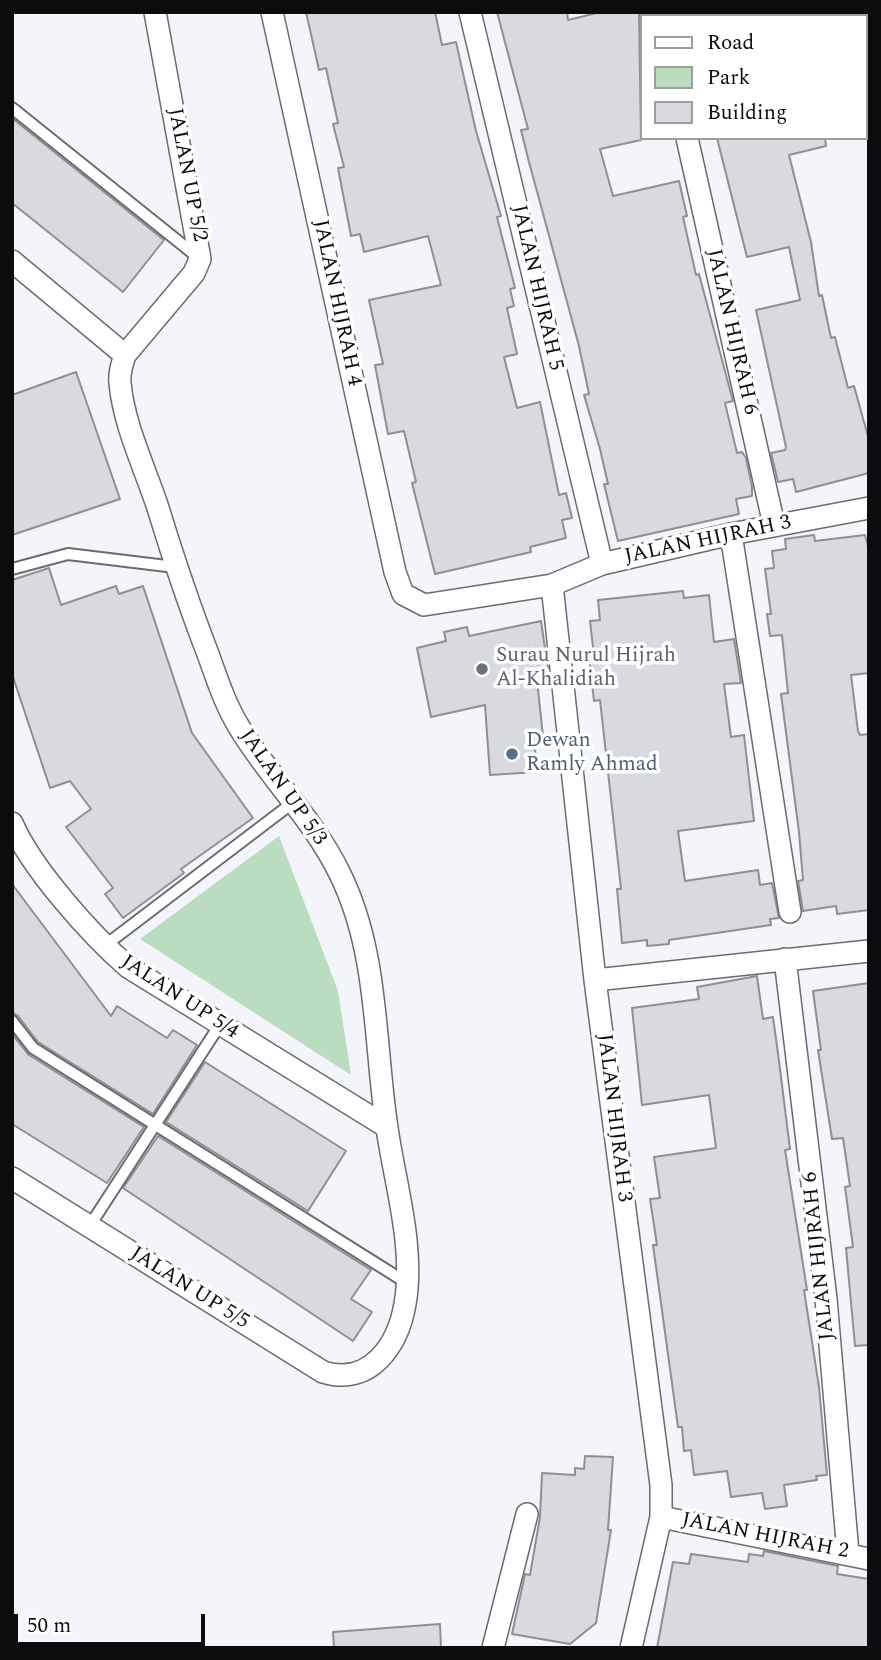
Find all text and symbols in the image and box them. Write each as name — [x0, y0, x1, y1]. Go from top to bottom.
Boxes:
legend — [640, 14, 867, 140]
text: Road — [707, 27, 754, 59]
text: Park — [707, 62, 750, 94]
text: Building — [707, 97, 787, 129]
street label: JALAN UP 5/2 — [161, 106, 211, 244]
street label: JALAN HIJRAH 5 — [505, 203, 567, 373]
street label: JALAN HIJRAH 4 — [306, 218, 366, 388]
street label: JALAN HIJRAH 6 — [700, 247, 762, 417]
street label: JALAN HIJRAH 3 — [623, 511, 793, 571]
place label: Surau Nurul Hijrah Al-Khalidiah — [496, 644, 676, 694]
marker: Surau Nurul Hijrah Al-Khalidiah — [474, 661, 490, 677]
street label: JALAN UP 5/3 — [233, 725, 331, 851]
place label: Dewan Ramly Ahmad — [526, 729, 658, 779]
marker: Dewan Ramly Ahmad — [504, 746, 520, 762]
street label: JALAN UP 5/4 — [115, 951, 243, 1045]
street label: JALAN HIJRAH 3 — [590, 1032, 636, 1204]
street label: JALAN HIJRAH 6 — [799, 1170, 841, 1342]
street label: JALAN UP 5/5 — [125, 1242, 253, 1336]
street label: JALAN HIJRAH 2 — [680, 1508, 850, 1566]
scale bar — [18, 1600, 208, 1644]
text: 50 m — [27, 1610, 71, 1642]

